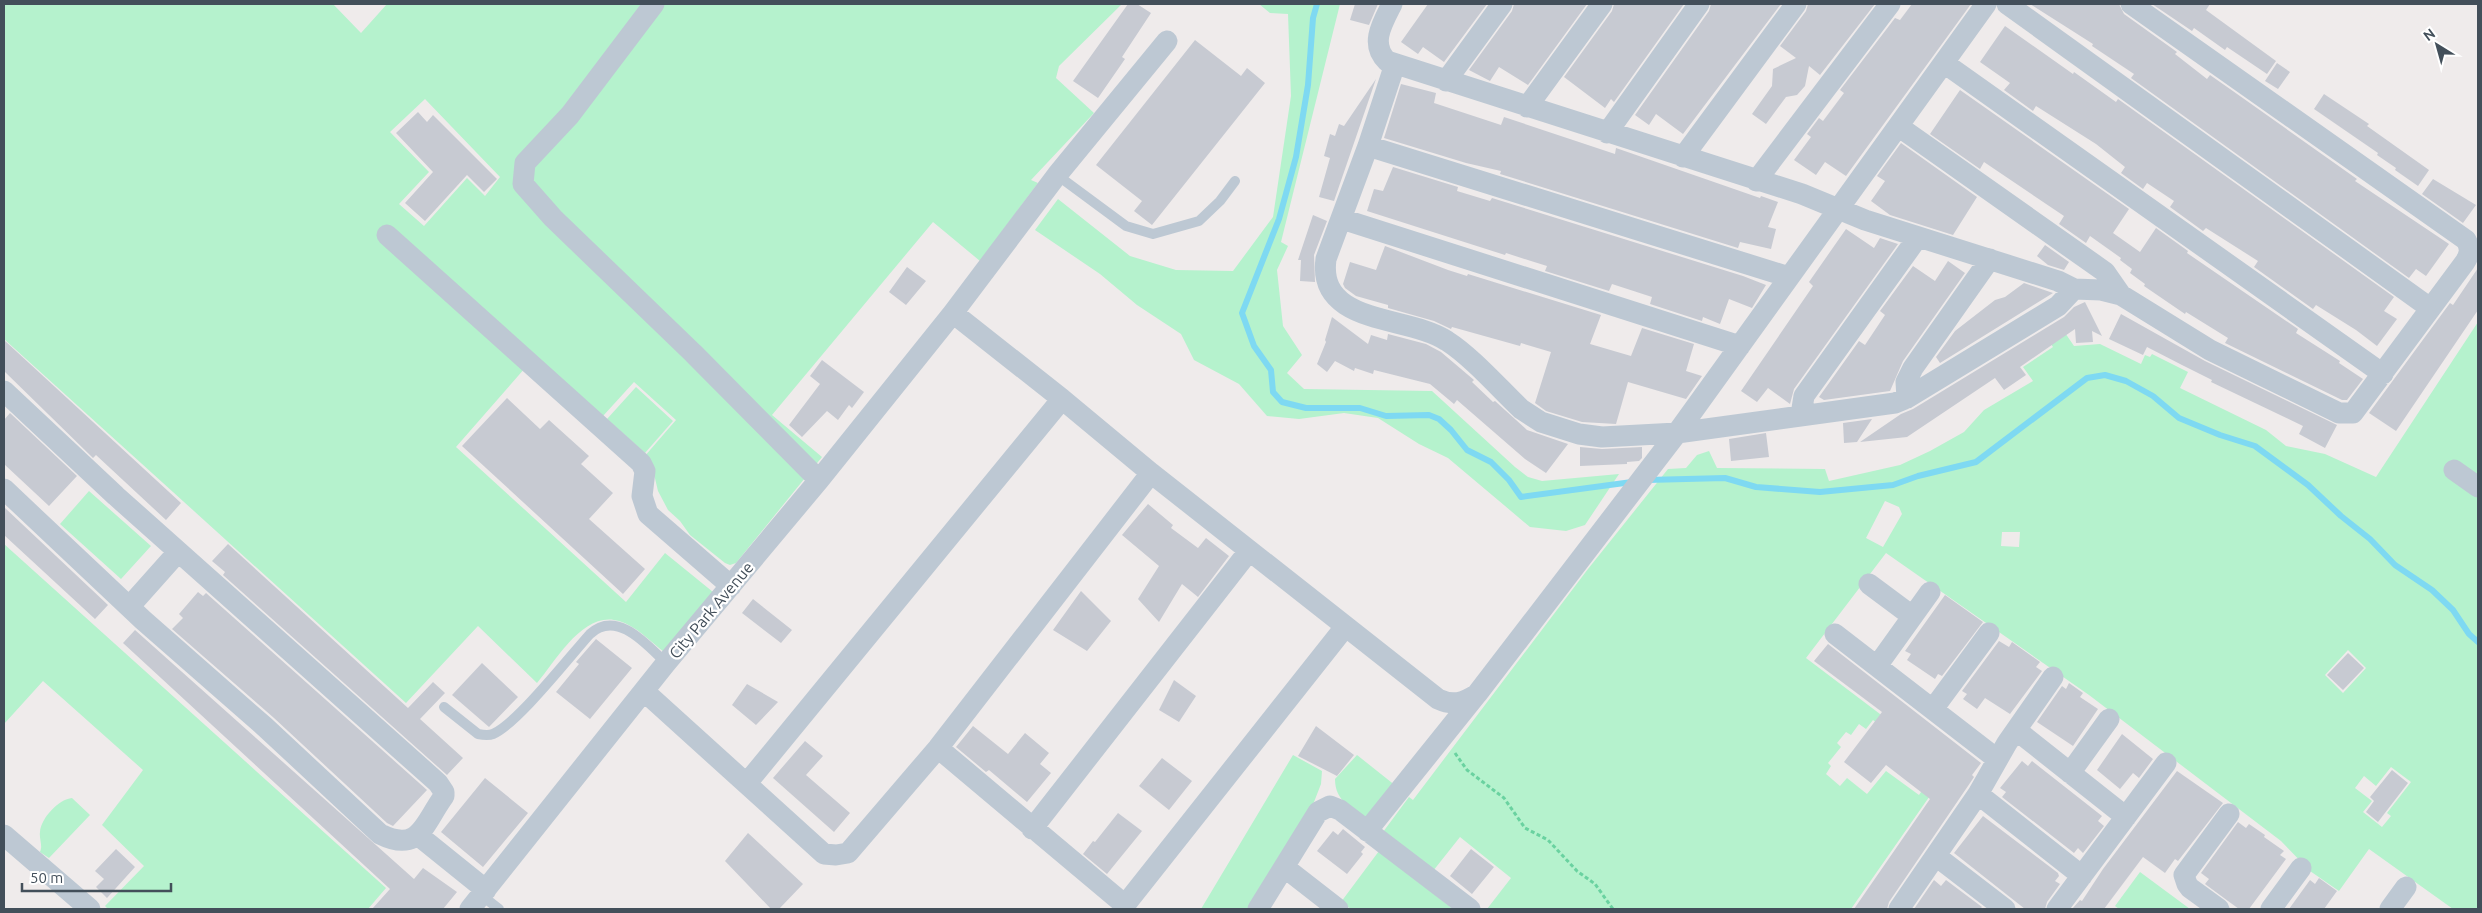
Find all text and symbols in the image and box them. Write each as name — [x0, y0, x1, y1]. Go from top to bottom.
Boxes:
north arrow — [2412, 20, 2462, 70]
text: N — [2420, 25, 2438, 44]
street label: City Park Avenue — [665, 558, 757, 662]
scale bar — [22, 860, 171, 892]
text: 50 m — [30, 869, 63, 886]

